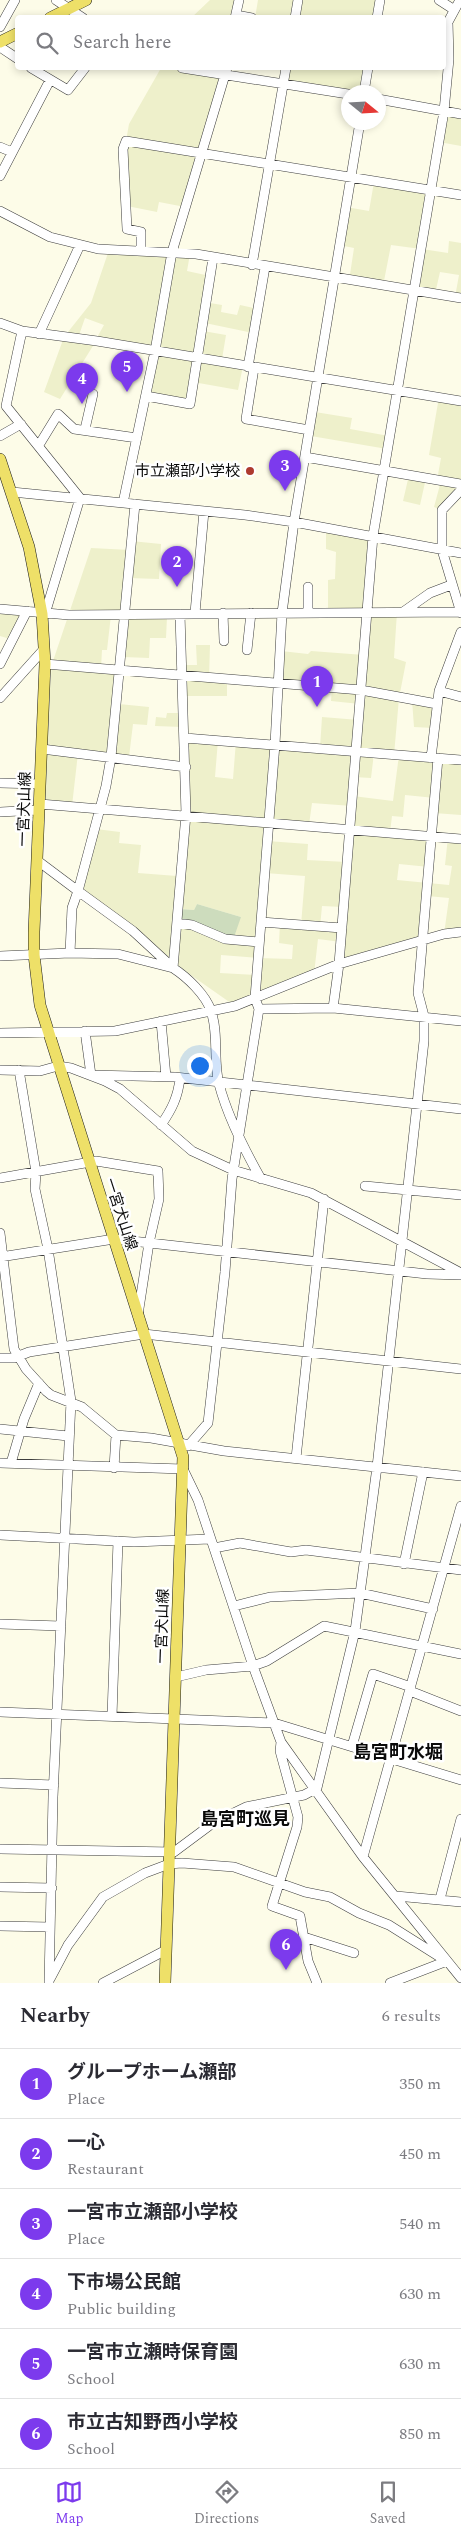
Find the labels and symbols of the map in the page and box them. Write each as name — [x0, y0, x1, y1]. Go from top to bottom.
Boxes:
north arrow — [341, 85, 386, 130]
pin: 5 — [111, 351, 143, 392]
pin: 4 — [66, 363, 98, 404]
pin: 3 — [269, 450, 301, 491]
place label: 市立瀬部小学校 — [135, 460, 240, 483]
marker: 市立瀬部小学校 — [244, 465, 256, 477]
pin: 2 — [161, 546, 193, 587]
pin: 1 — [301, 666, 333, 707]
street label: 一宮犬山線 — [12, 771, 37, 847]
your location — [187, 1053, 213, 1079]
street label: 一宮犬山線 — [98, 1175, 143, 1253]
street label: 一宮犬山線 — [150, 1588, 175, 1664]
district label: 島宮町水堀 — [353, 1739, 443, 1766]
district label: 島宮町巡見 — [200, 1806, 290, 1833]
pin: 6 — [270, 1929, 302, 1970]

